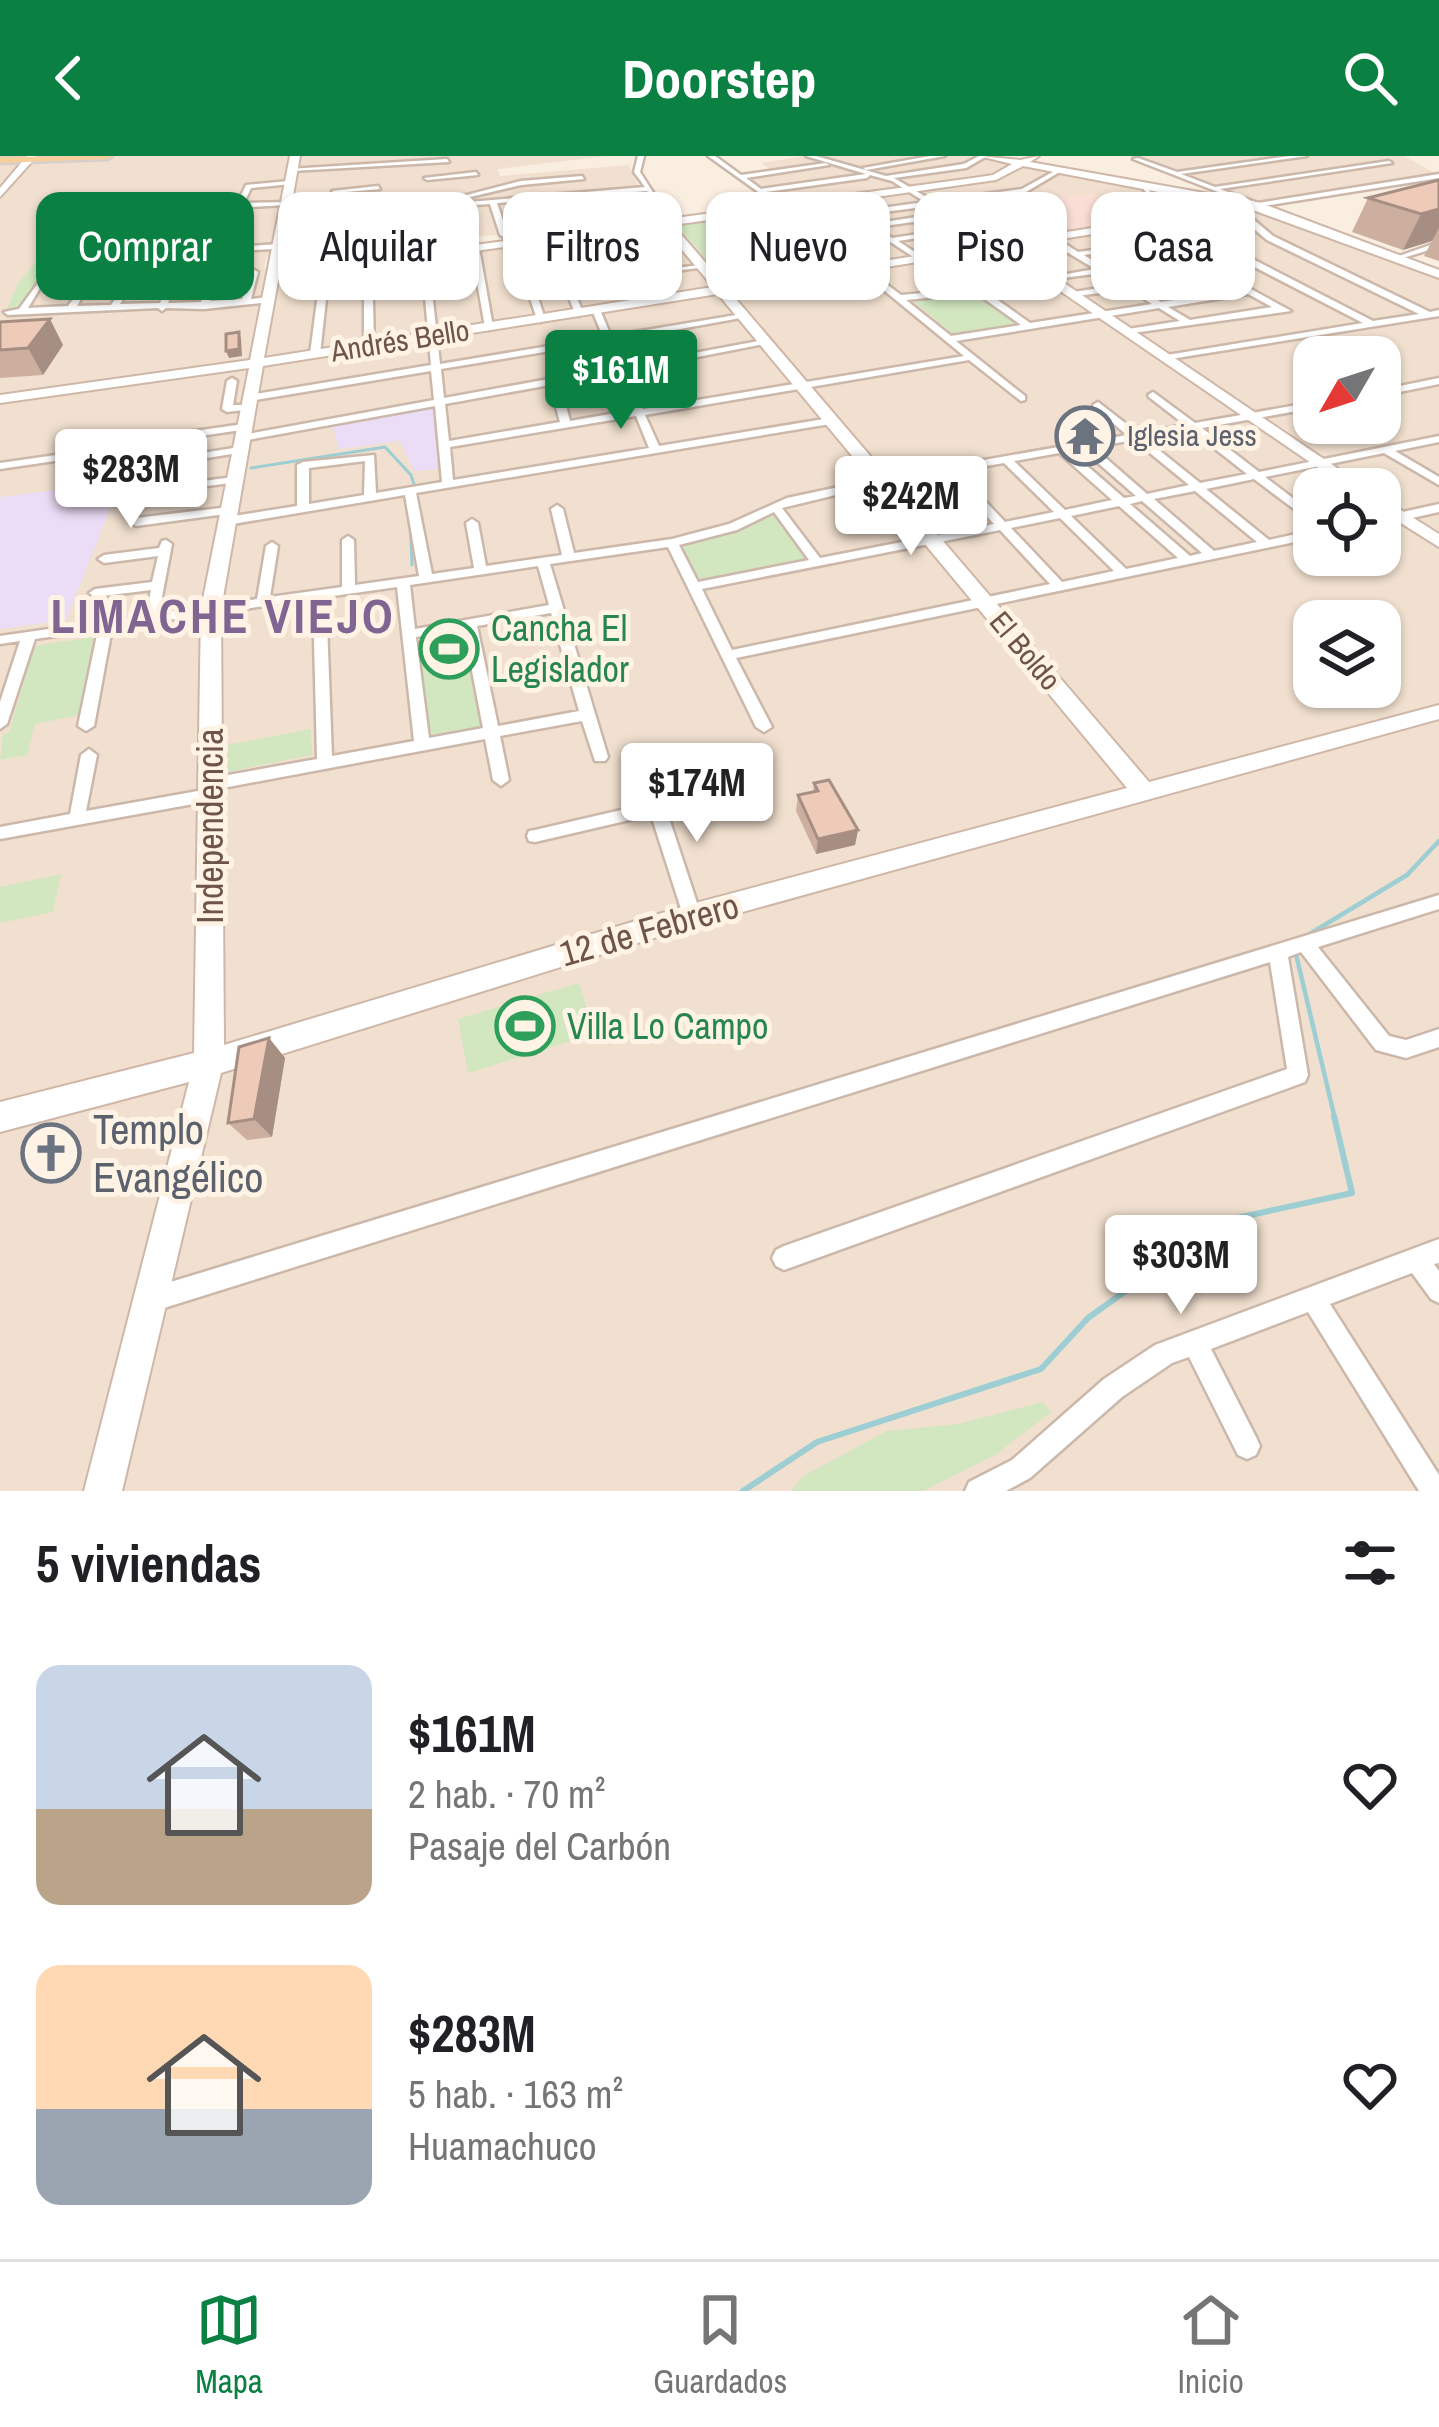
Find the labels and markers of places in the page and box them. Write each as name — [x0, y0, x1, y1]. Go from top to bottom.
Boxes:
pin: $161M — [537, 330, 705, 432]
temple icon: Iglesia Jess — [1054, 405, 1116, 467]
place label: Iglesia Jess — [1127, 415, 1257, 455]
pin: $283M — [47, 429, 215, 531]
pin: $242M — [827, 456, 995, 558]
place label: Cancha El Legislador — [491, 604, 629, 693]
sports icon: Cancha El Legislador — [418, 618, 480, 680]
pin: $174M — [613, 743, 781, 845]
sports icon: Villa Lo Campo — [494, 995, 556, 1057]
place label: Villa Lo Campo — [567, 1002, 768, 1050]
place label: Templo Evangélico — [93, 1101, 263, 1205]
church icon: Templo Evangélico — [20, 1122, 82, 1184]
pin: $303M — [1097, 1215, 1265, 1317]

